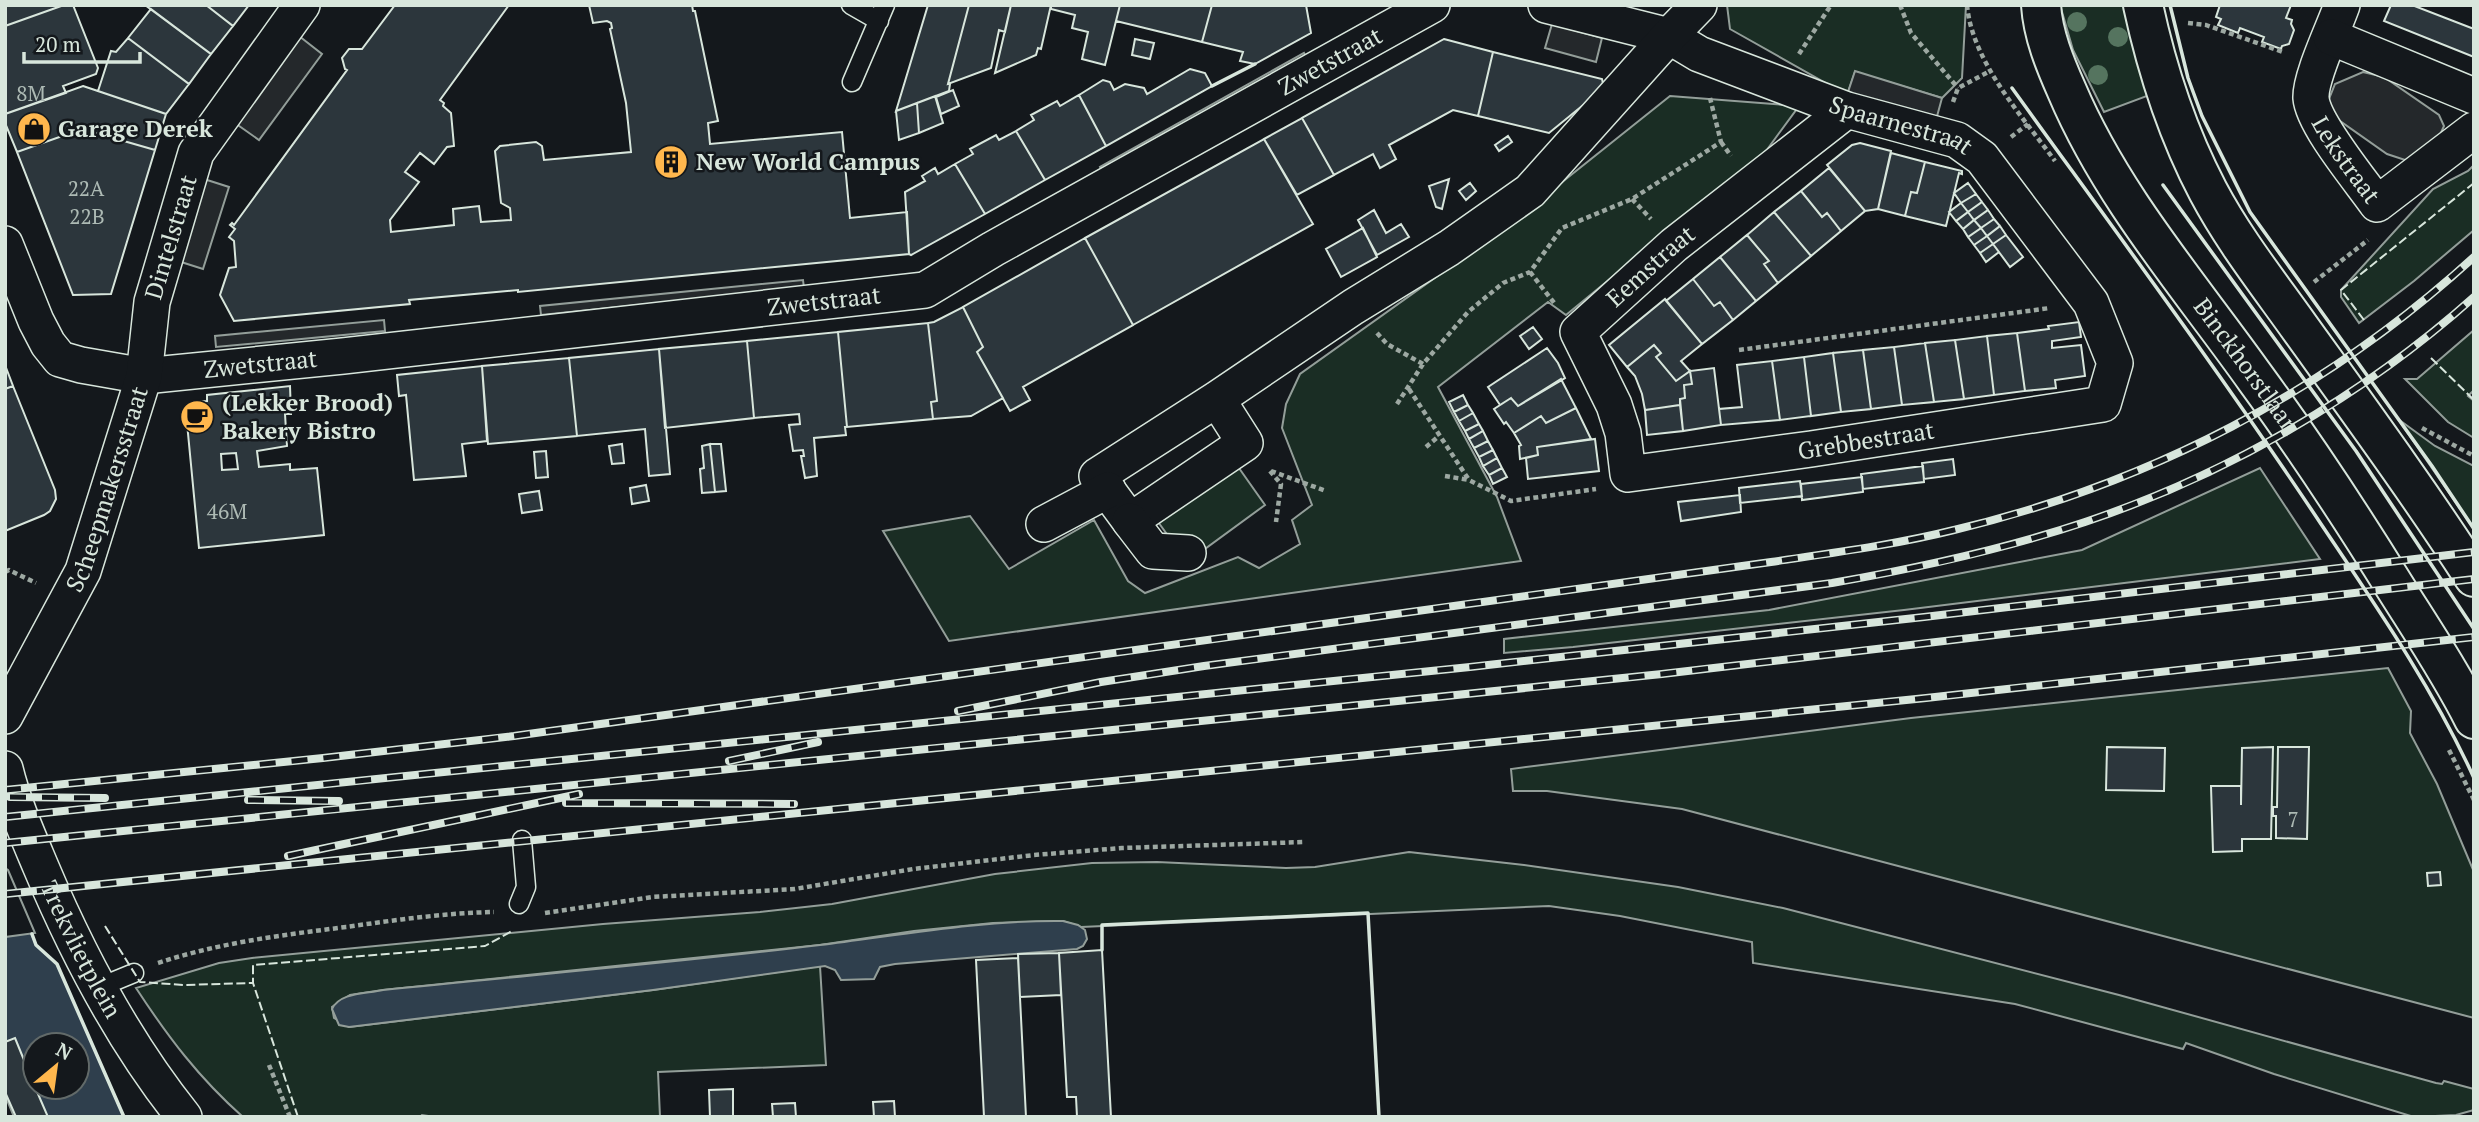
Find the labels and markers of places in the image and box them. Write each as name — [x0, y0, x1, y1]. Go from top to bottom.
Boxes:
shop icon: Garage Derek — [15, 110, 53, 148]
place label: Garage Derek — [58, 112, 213, 144]
building icon: New World Campus — [652, 143, 690, 181]
place label: New World Campus — [696, 145, 920, 177]
place label: (Lekker Brood) Bakery Bistro — [222, 386, 393, 446]
cafe icon: (Lekker Brood) Bakery Bistro — [178, 398, 216, 436]

